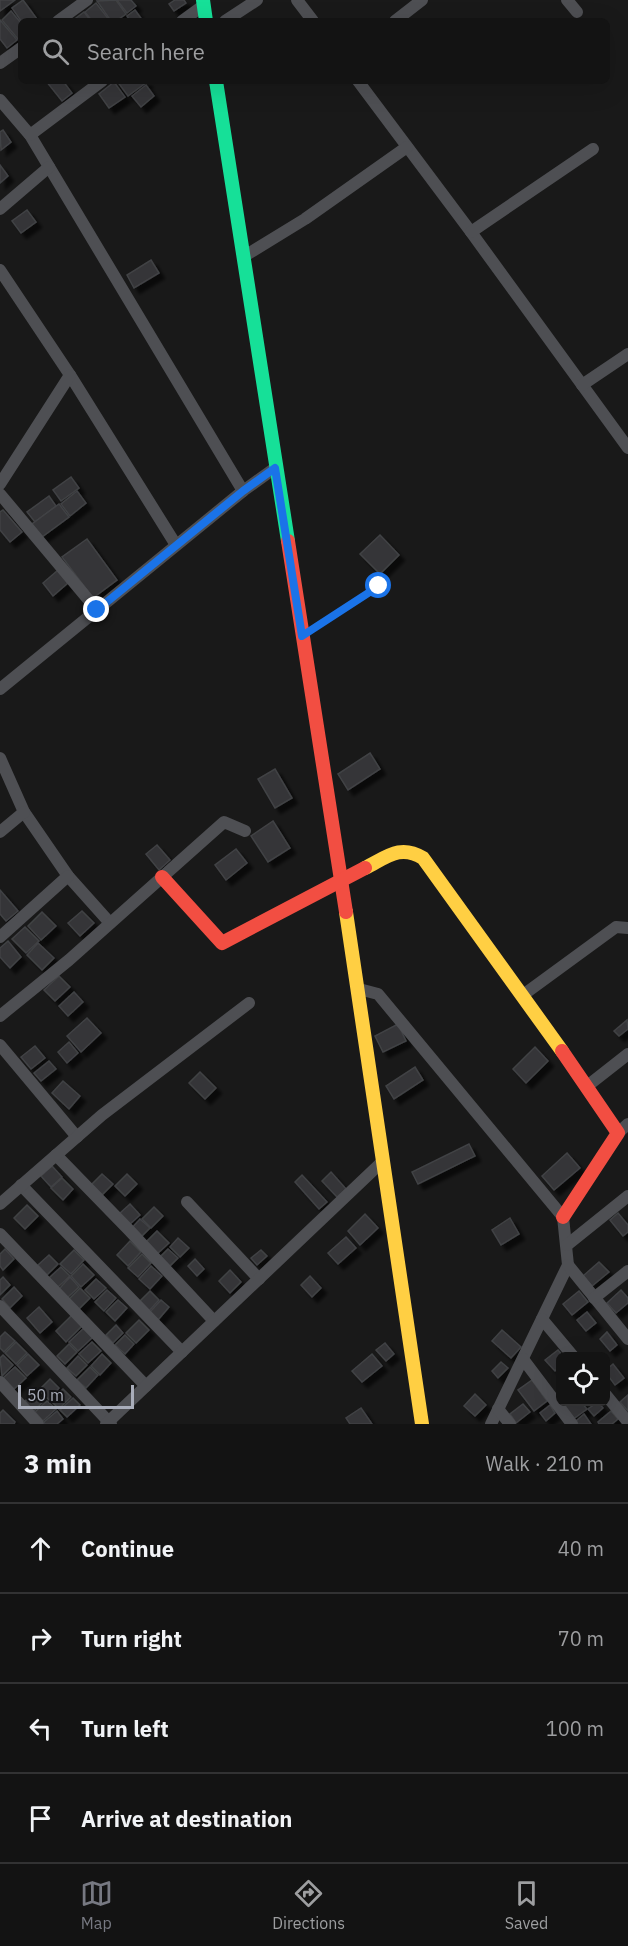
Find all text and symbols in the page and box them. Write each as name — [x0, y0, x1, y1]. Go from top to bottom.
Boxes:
search box — [18, 18, 610, 84]
icon: search — [39, 35, 72, 68]
text: Search here — [87, 37, 205, 66]
route start — [365, 572, 391, 598]
route end — [83, 596, 109, 622]
map controls — [556, 1352, 610, 1406]
button: locate — [556, 1352, 610, 1406]
scale bar — [18, 1382, 134, 1410]
text: 50 m — [27, 1385, 64, 1405]
text: 3 min — [24, 1446, 92, 1480]
text: Walk · 210 m — [486, 1450, 604, 1477]
icon: ahead — [24, 1532, 57, 1565]
text: Continue — [81, 1534, 174, 1563]
text: 40 m — [558, 1535, 604, 1562]
icon: right — [24, 1622, 57, 1655]
text: Turn right — [81, 1624, 182, 1653]
text: 70 m — [558, 1625, 604, 1652]
icon: left — [24, 1712, 57, 1745]
text: Turn left — [81, 1714, 169, 1743]
text: 100 m — [546, 1715, 604, 1742]
icon: arrive — [24, 1802, 57, 1835]
text: Arrive at destination — [81, 1804, 292, 1833]
tab: Map — [80, 1877, 113, 1933]
tab: Directions — [272, 1877, 345, 1933]
tab: Saved — [505, 1877, 548, 1933]

